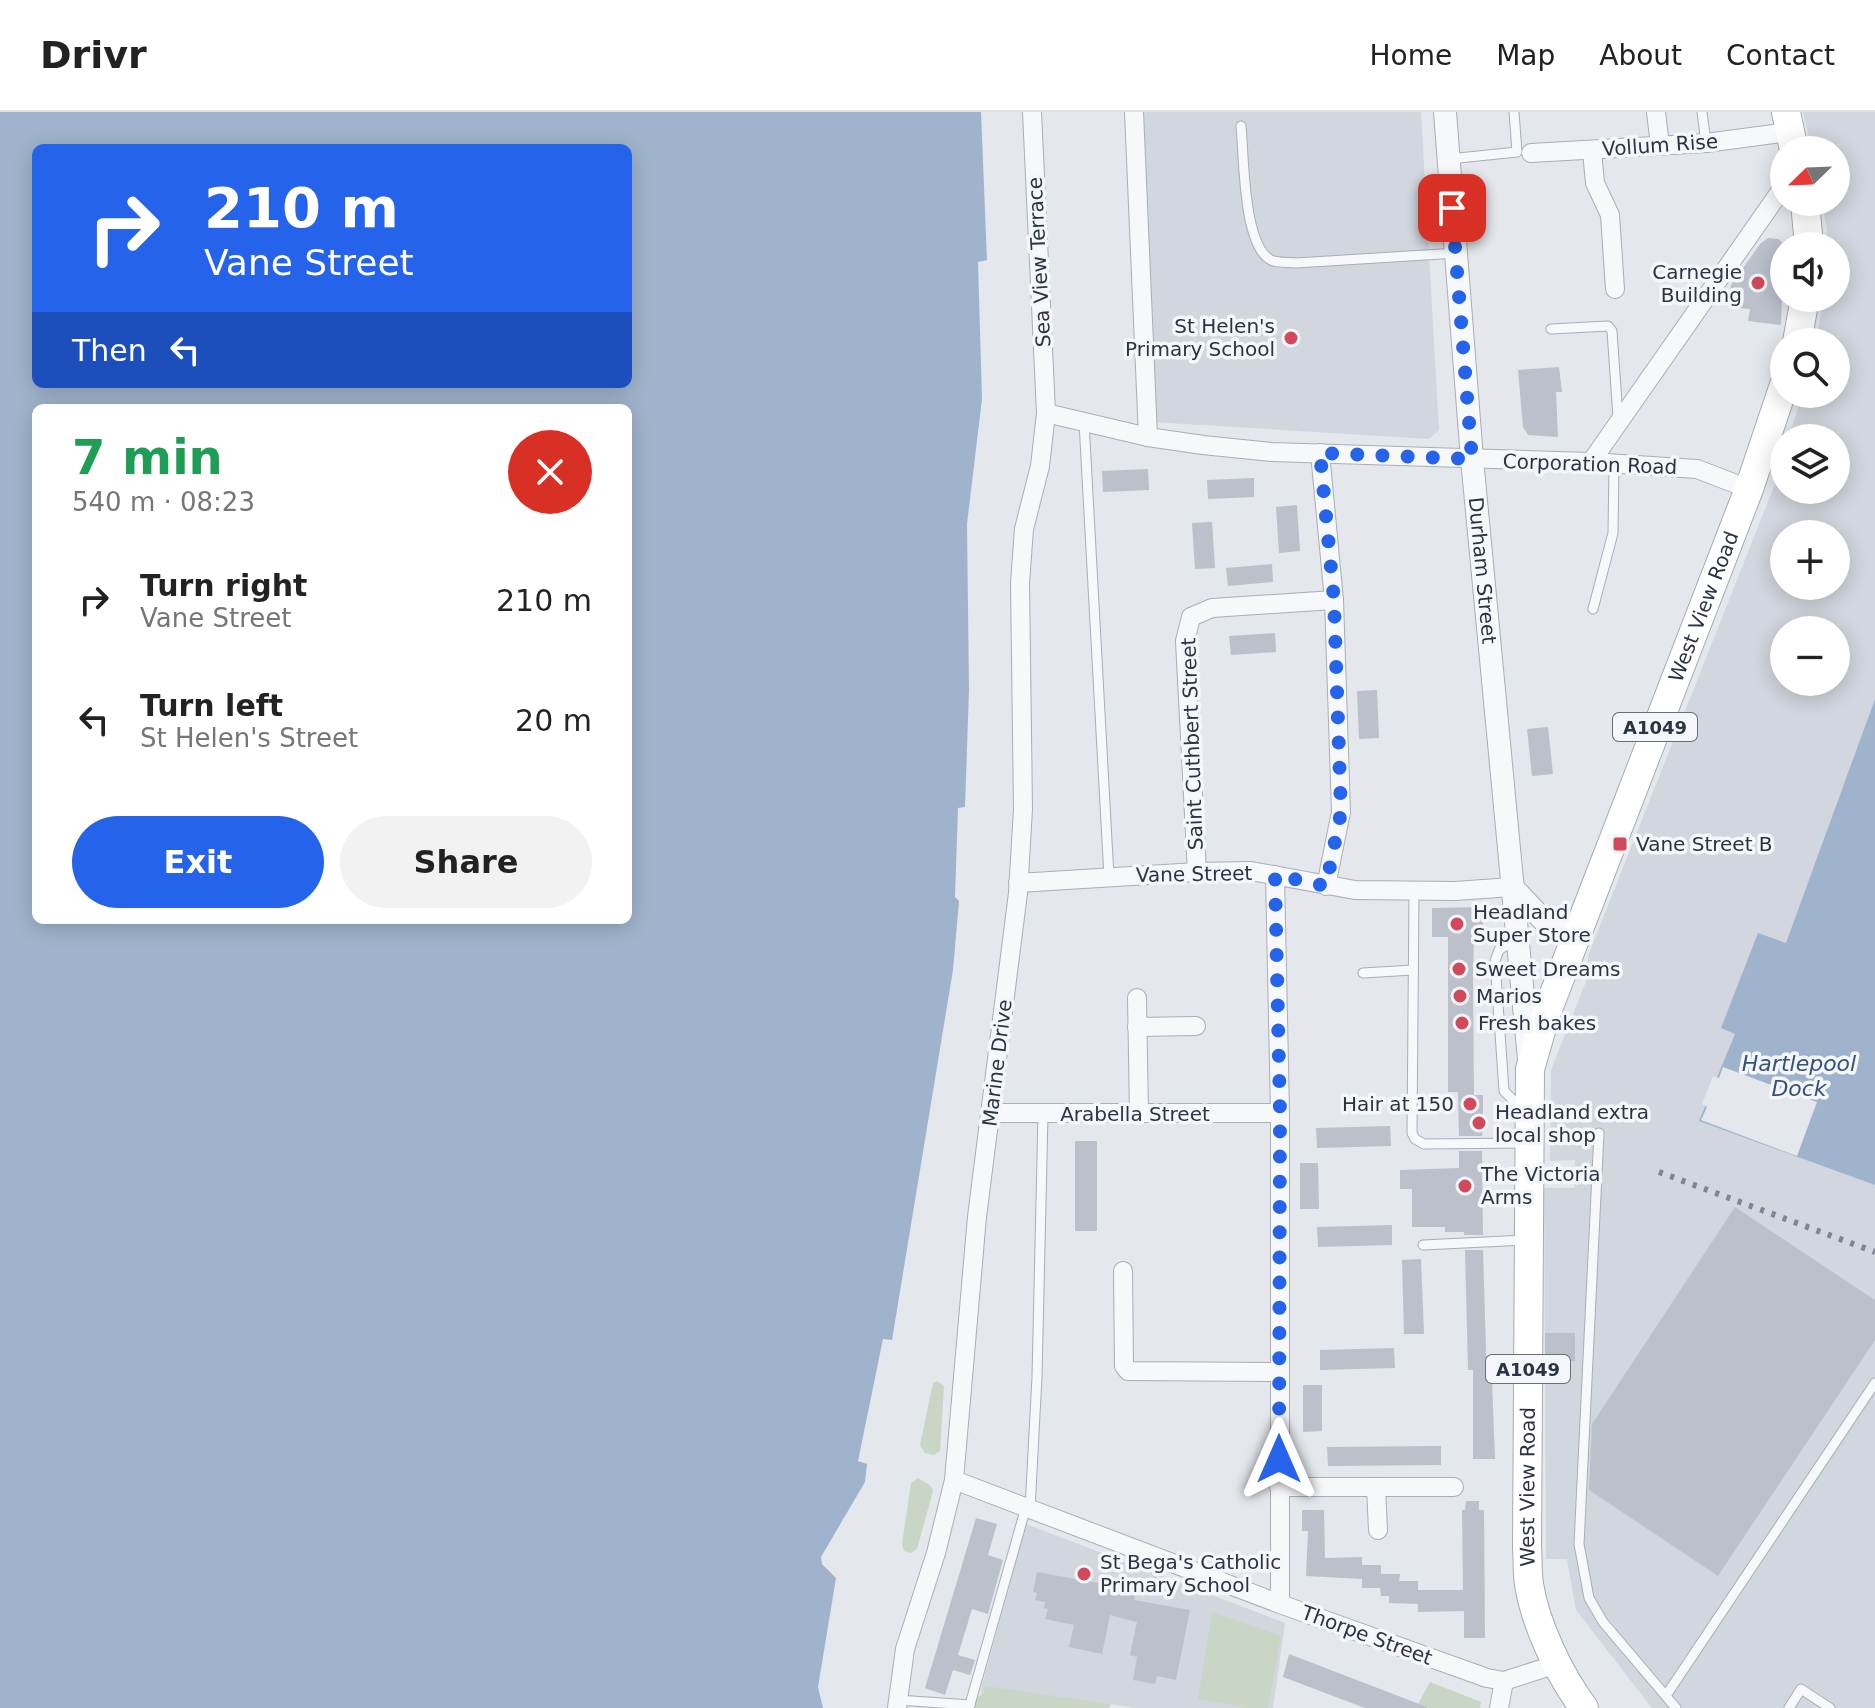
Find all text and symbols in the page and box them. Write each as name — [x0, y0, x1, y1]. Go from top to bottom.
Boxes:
text: Drivr — [40, 33, 147, 77]
text: Home — [1369, 39, 1452, 72]
text: Map — [1496, 39, 1555, 72]
text: About — [1599, 39, 1682, 72]
text: Contact — [1726, 39, 1835, 72]
street label: Vollum Rise — [1601, 129, 1719, 161]
north arrow — [1770, 136, 1850, 216]
map controls — [1770, 136, 1850, 696]
pin — [1418, 174, 1486, 242]
text: 210 m — [204, 175, 399, 240]
icon: right — [72, 176, 176, 280]
street label: Sea View Terrace — [1023, 176, 1055, 348]
icon: arrive — [1430, 186, 1474, 230]
button: sound — [1770, 232, 1850, 312]
text: Vane Street — [204, 242, 414, 283]
place label: Carnegie Building — [1652, 260, 1742, 307]
marker: Carnegie Building — [1749, 274, 1767, 292]
place label: St Helen's Primary School — [1125, 314, 1275, 361]
icon: left — [163, 328, 207, 372]
button: search — [1770, 328, 1850, 408]
marker: St Helen's Primary School — [1282, 329, 1300, 347]
text: Then — [72, 333, 147, 368]
button: layers — [1770, 424, 1850, 504]
text: 7 min — [72, 429, 223, 485]
button: close — [508, 430, 592, 514]
street label: Corporation Road — [1502, 449, 1678, 479]
text: 540 m · 08:23 — [72, 487, 255, 517]
street label: Durham Street — [1464, 496, 1502, 645]
button: + — [1770, 520, 1850, 600]
street label: West View Road — [1664, 528, 1744, 685]
text: Turn right — [140, 568, 307, 603]
icon: right — [72, 578, 116, 622]
text: 210 m — [496, 583, 592, 618]
text: Vane Street — [140, 603, 291, 633]
button: − — [1770, 616, 1850, 696]
street label: Saint Cuthbert Street — [1176, 637, 1208, 851]
text: Turn left — [140, 688, 283, 723]
icon: left — [72, 698, 116, 742]
text: 20 m — [515, 703, 592, 738]
road number: A1049 — [1613, 713, 1697, 741]
text: St Helen's Street — [140, 723, 358, 753]
button: Exit — [72, 816, 324, 908]
button: Share — [340, 816, 592, 908]
place label: Vane Street B — [1636, 832, 1773, 856]
marker: Vane Street B — [1611, 835, 1629, 853]
street label: Vane Street — [1136, 861, 1253, 887]
place label: Headland Super Store — [1473, 900, 1591, 947]
marker: Headland Super Store — [1448, 915, 1466, 933]
place label: Sweet Dreams — [1475, 957, 1621, 981]
marker: Sweet Dreams — [1450, 960, 1468, 978]
place label: Marios — [1476, 984, 1542, 1008]
marker: Marios — [1451, 987, 1469, 1005]
street label: Marine Drive — [977, 998, 1017, 1128]
place label: Fresh bakes — [1478, 1011, 1596, 1035]
marker: Fresh bakes — [1453, 1014, 1471, 1032]
water label: Hartlepool Dock — [1742, 1051, 1856, 1101]
place label: Hair at 150 — [1342, 1092, 1454, 1116]
marker: Hair at 150 — [1461, 1095, 1479, 1113]
place label: Headland extra local shop — [1495, 1100, 1649, 1147]
street label: Arabella Street — [1060, 1102, 1210, 1126]
marker: Headland extra local shop — [1470, 1114, 1488, 1132]
place label: The Victoria Arms — [1480, 1162, 1600, 1209]
marker: The Victoria Arms — [1456, 1177, 1474, 1195]
road number: A1049 — [1486, 1355, 1570, 1383]
street label: West View Road — [1515, 1407, 1540, 1567]
position arrow — [1237, 1417, 1321, 1501]
place label: St Bega's Catholic Primary School — [1100, 1550, 1281, 1597]
marker: St Bega's Catholic Primary School — [1075, 1565, 1093, 1583]
street label: Thorpe Street — [1297, 1600, 1436, 1670]

